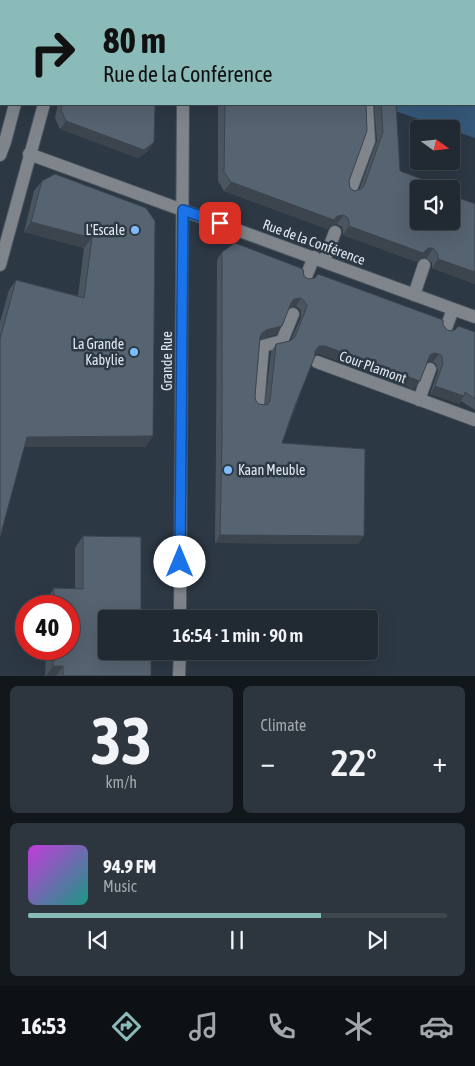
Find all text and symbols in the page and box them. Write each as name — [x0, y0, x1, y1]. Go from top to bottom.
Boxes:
icon: right — [20, 20, 85, 85]
text: 80 m — [103, 20, 166, 60]
text: Rue de la Conférence — [103, 61, 272, 87]
north arrow — [410, 120, 460, 170]
map controls — [410, 120, 460, 230]
button: sound — [410, 180, 460, 230]
pin — [199, 202, 241, 244]
icon: arrive — [206, 209, 234, 237]
street label: Rue de la Conférence — [261, 216, 367, 268]
place label: L'Escale — [85, 222, 125, 238]
marker: L'Escale — [129, 224, 141, 236]
street label: Grande Rue — [159, 331, 175, 391]
place label: La Grande Kabylie — [73, 336, 124, 368]
marker: La Grande Kabylie — [128, 346, 140, 358]
street label: Cour Plamont — [337, 347, 409, 387]
place label: Kaan Meuble — [238, 462, 305, 478]
marker: Kaan Meuble — [222, 464, 234, 476]
position arrow — [153, 535, 205, 587]
speed limit sign: 40 — [15, 595, 80, 660]
text: 16:54 · 1 min · 90 m — [173, 624, 303, 646]
text: 33 — [91, 703, 152, 778]
text: Climate — [261, 716, 306, 734]
text: 22° — [331, 741, 377, 784]
text: − — [261, 746, 275, 778]
text: + — [432, 746, 447, 778]
text: km/h — [105, 773, 137, 791]
text: 94.9 FM — [103, 855, 156, 877]
text: Music — [103, 877, 137, 895]
icon: previous — [84, 926, 112, 954]
icon: pause — [223, 926, 251, 954]
icon: next — [363, 926, 391, 954]
icon: directions — [109, 1009, 144, 1044]
icon: music — [186, 1009, 221, 1044]
icon: phone — [264, 1009, 299, 1044]
icon: climate — [341, 1009, 376, 1044]
icon: car — [419, 1009, 454, 1044]
text: 16:53 — [21, 1013, 67, 1039]

